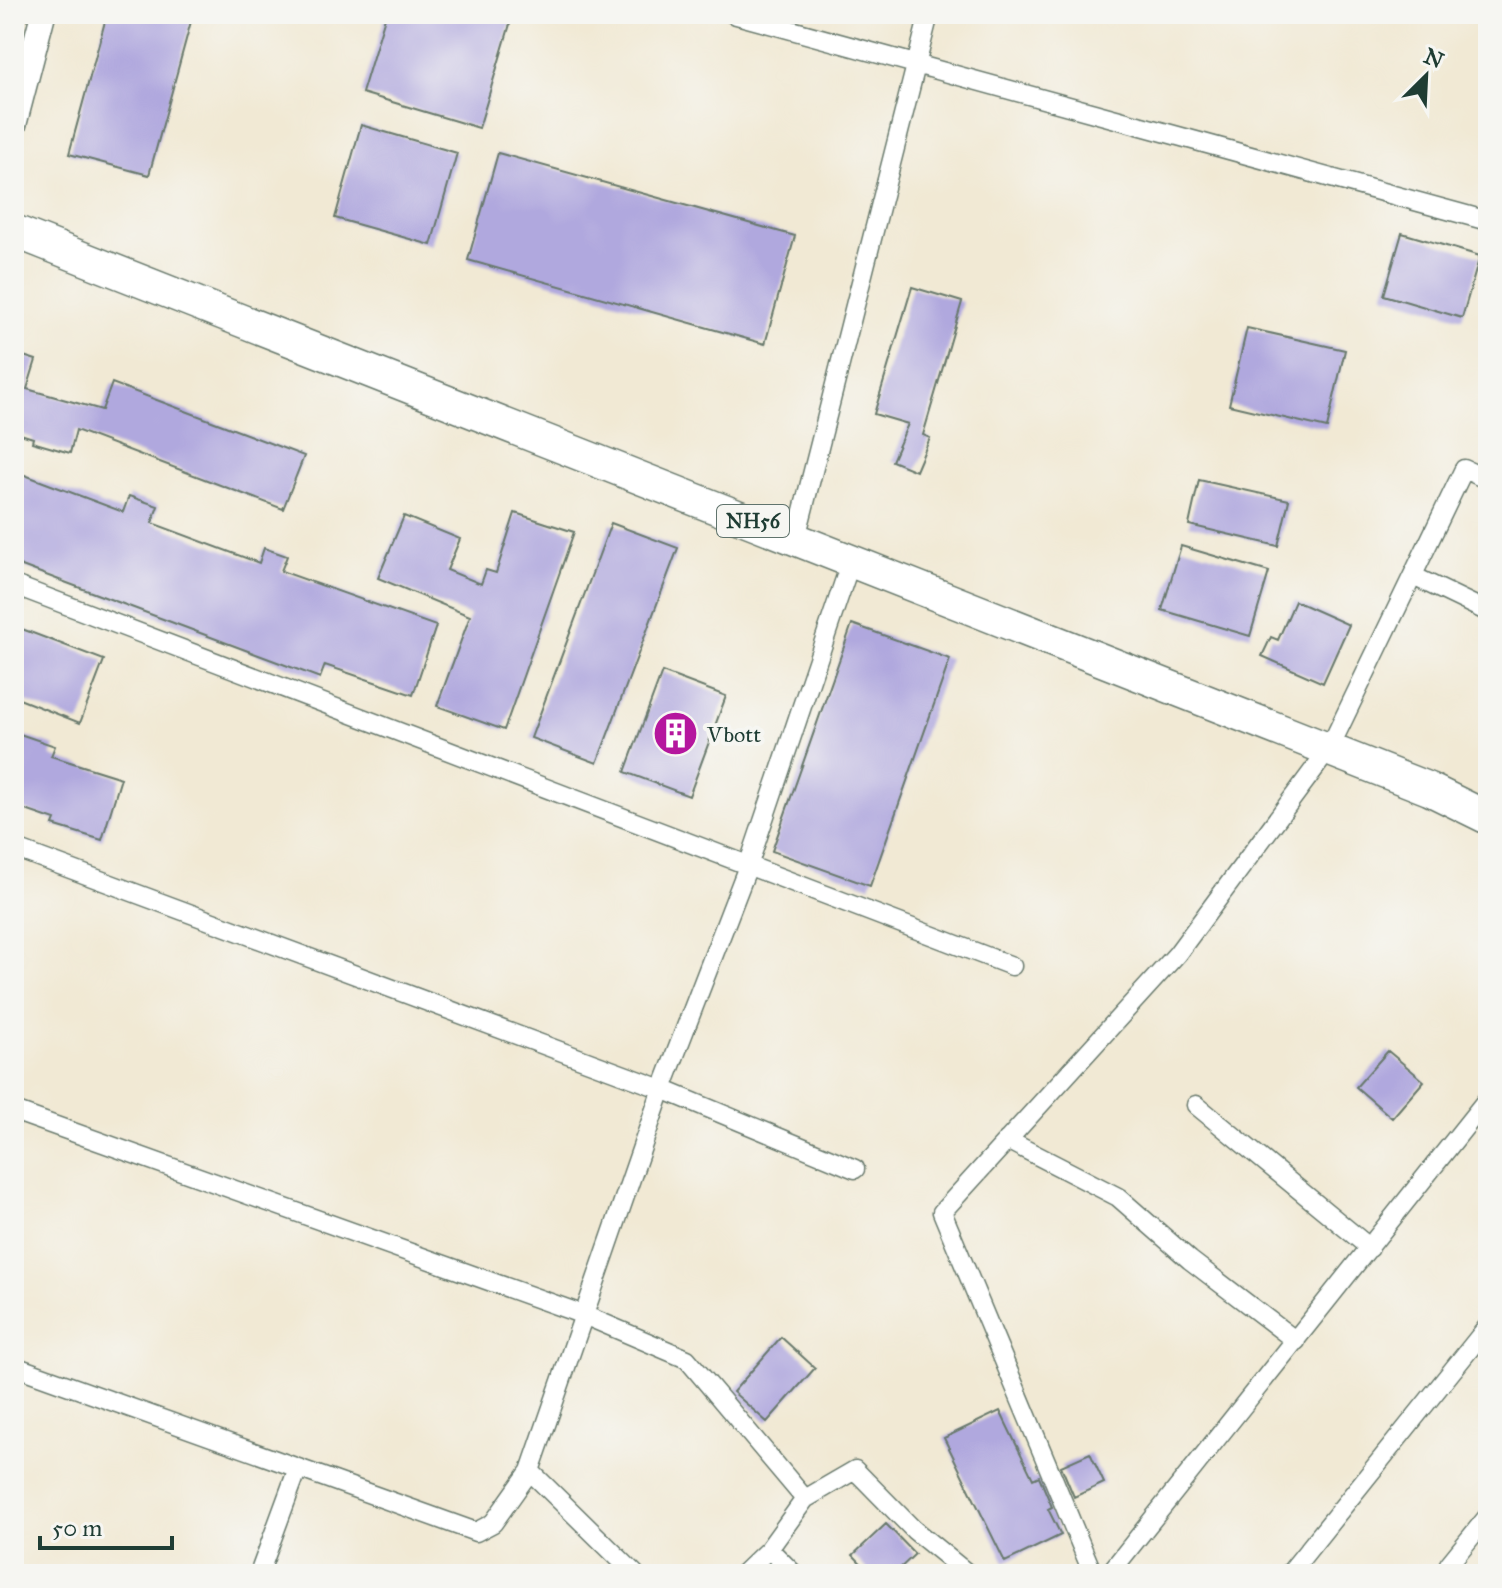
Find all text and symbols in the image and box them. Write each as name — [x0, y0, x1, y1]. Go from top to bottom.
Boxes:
north arrow — [1386, 36, 1466, 116]
text: N — [1420, 42, 1448, 74]
road number: NH56 — [717, 505, 789, 537]
building icon: Vbott — [652, 710, 700, 758]
place label: Vbott — [706, 721, 761, 748]
scale bar — [40, 1500, 172, 1550]
text: 50 m — [52, 1513, 102, 1543]

